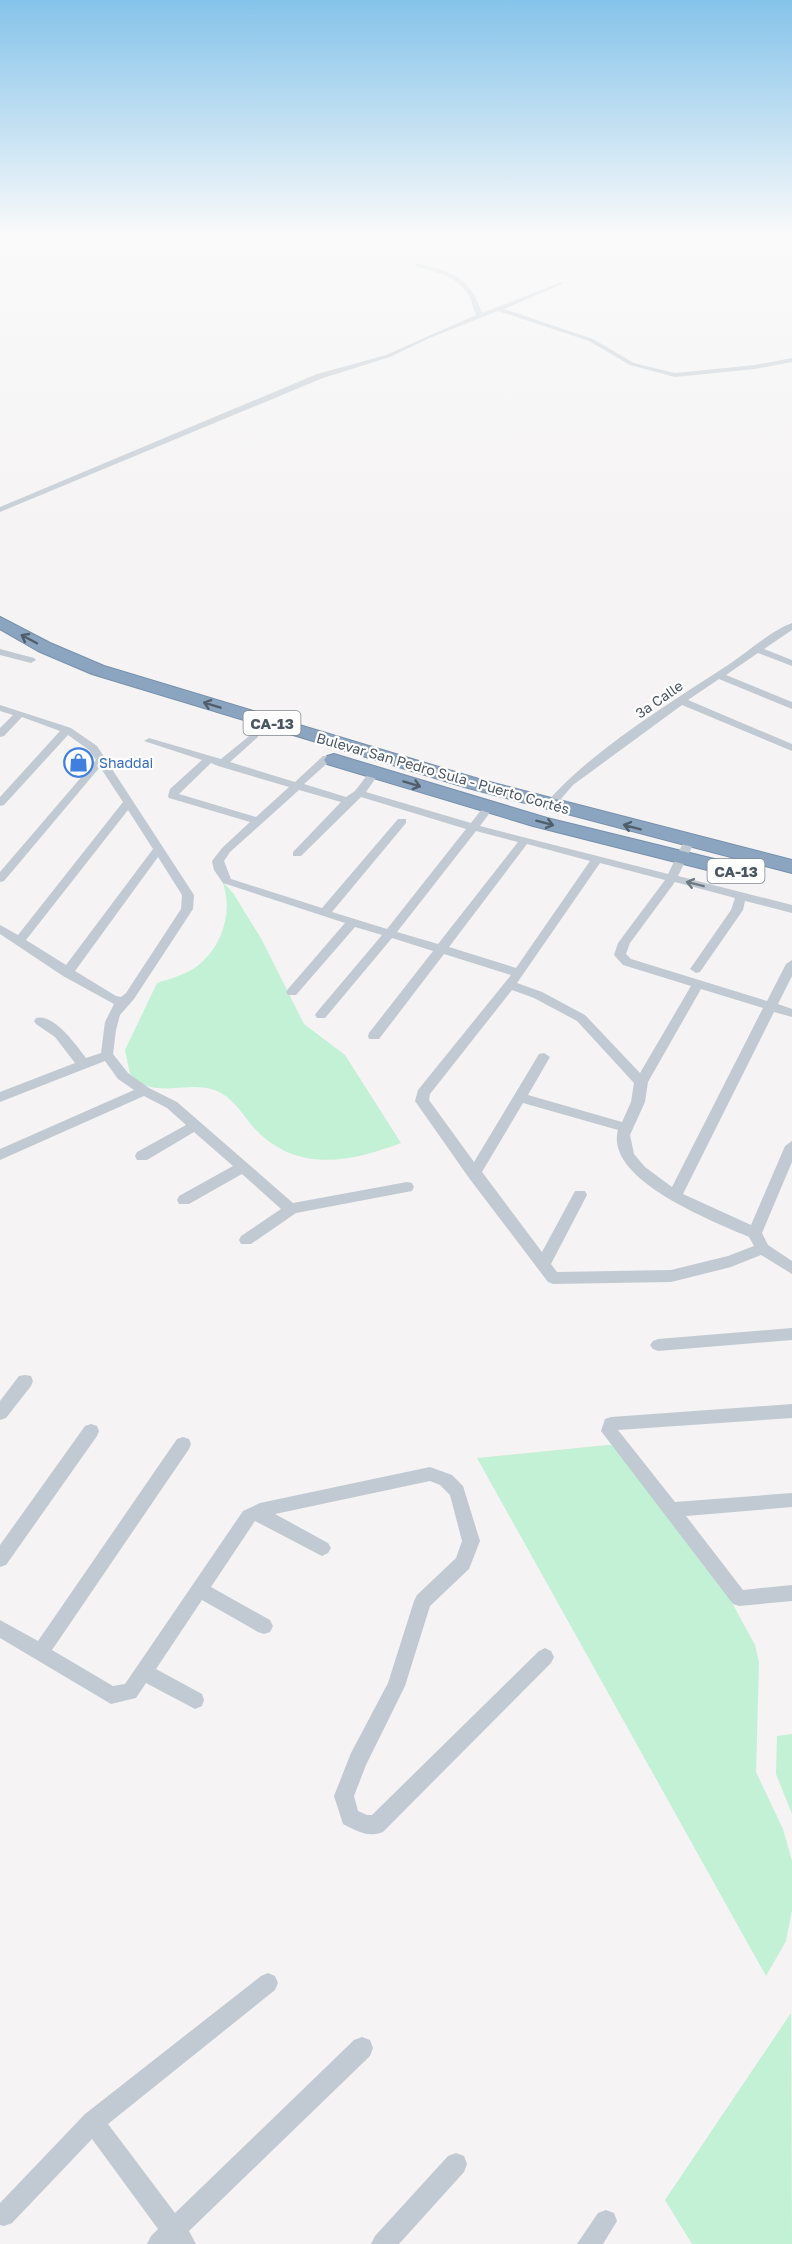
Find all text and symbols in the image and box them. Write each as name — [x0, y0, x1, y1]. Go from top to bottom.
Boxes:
one-way arrow — [21, 633, 38, 645]
street label: 3a Calle — [632, 677, 686, 721]
one-way arrow — [203, 699, 222, 710]
road number: CA-13 — [244, 711, 300, 735]
street label: Bulevar San Pedro Sula - Puerto Cortés — [315, 729, 571, 817]
shop icon: Shaddai — [62, 746, 94, 778]
place label: Shaddai — [99, 754, 153, 771]
one-way arrow — [402, 779, 421, 790]
one-way arrow — [535, 818, 554, 830]
one-way arrow — [623, 820, 642, 832]
road number: CA-13 — [708, 859, 764, 883]
one-way arrow — [685, 878, 704, 889]

